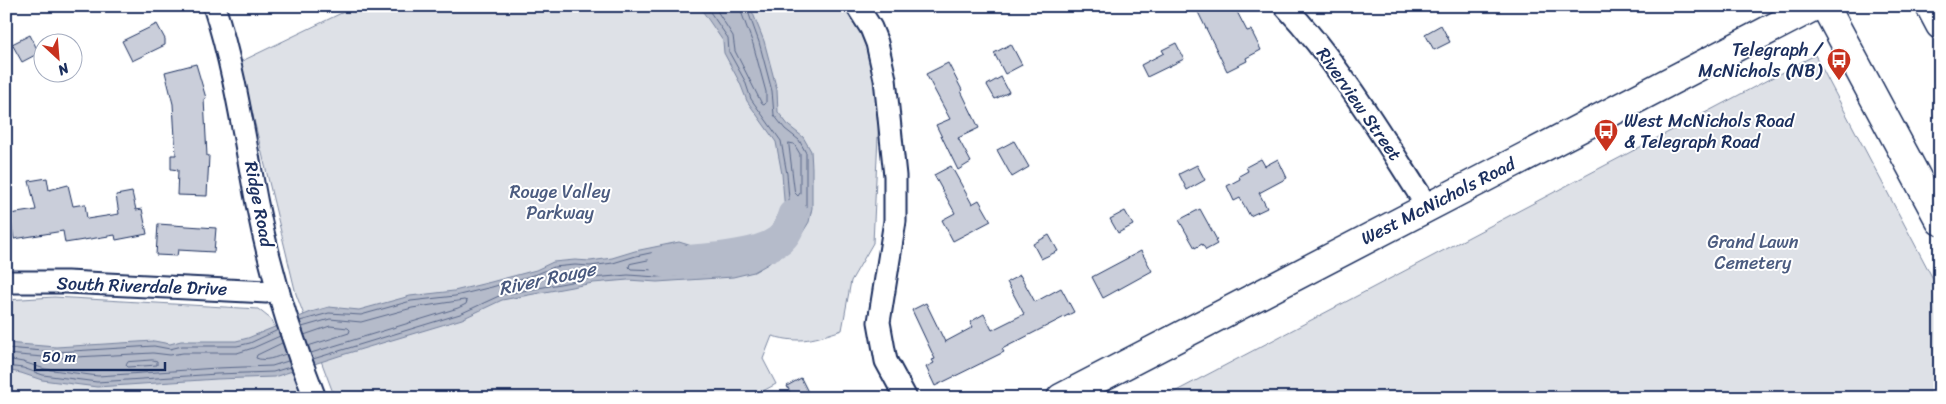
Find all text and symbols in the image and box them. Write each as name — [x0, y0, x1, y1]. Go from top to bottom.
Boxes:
north arrow — [32, 32, 82, 82]
place label: Telegraph / McNichols (NB) — [1698, 34, 1824, 87]
street label: Riverview Street — [1308, 40, 1410, 168]
bus stop icon: Telegraph / McNichols (NB) — [1826, 47, 1852, 81]
text: N — [53, 55, 74, 83]
place label: West McNichols Road & Telegraph Road — [1624, 105, 1795, 158]
bus stop icon: West McNichols Road & Telegraph Road — [1593, 118, 1619, 152]
street label: West McNichols Road — [1355, 147, 1522, 254]
street label: Ridge Road — [235, 158, 283, 251]
park label: Rouge Valley Parkway — [510, 176, 611, 229]
park label: Grand Lawn Cemetery — [1708, 226, 1799, 279]
water label: River Rouge — [495, 252, 601, 305]
street label: South Riverdale Drive — [56, 267, 228, 305]
scale bar — [35, 339, 165, 371]
text: 50 m — [42, 344, 77, 370]

